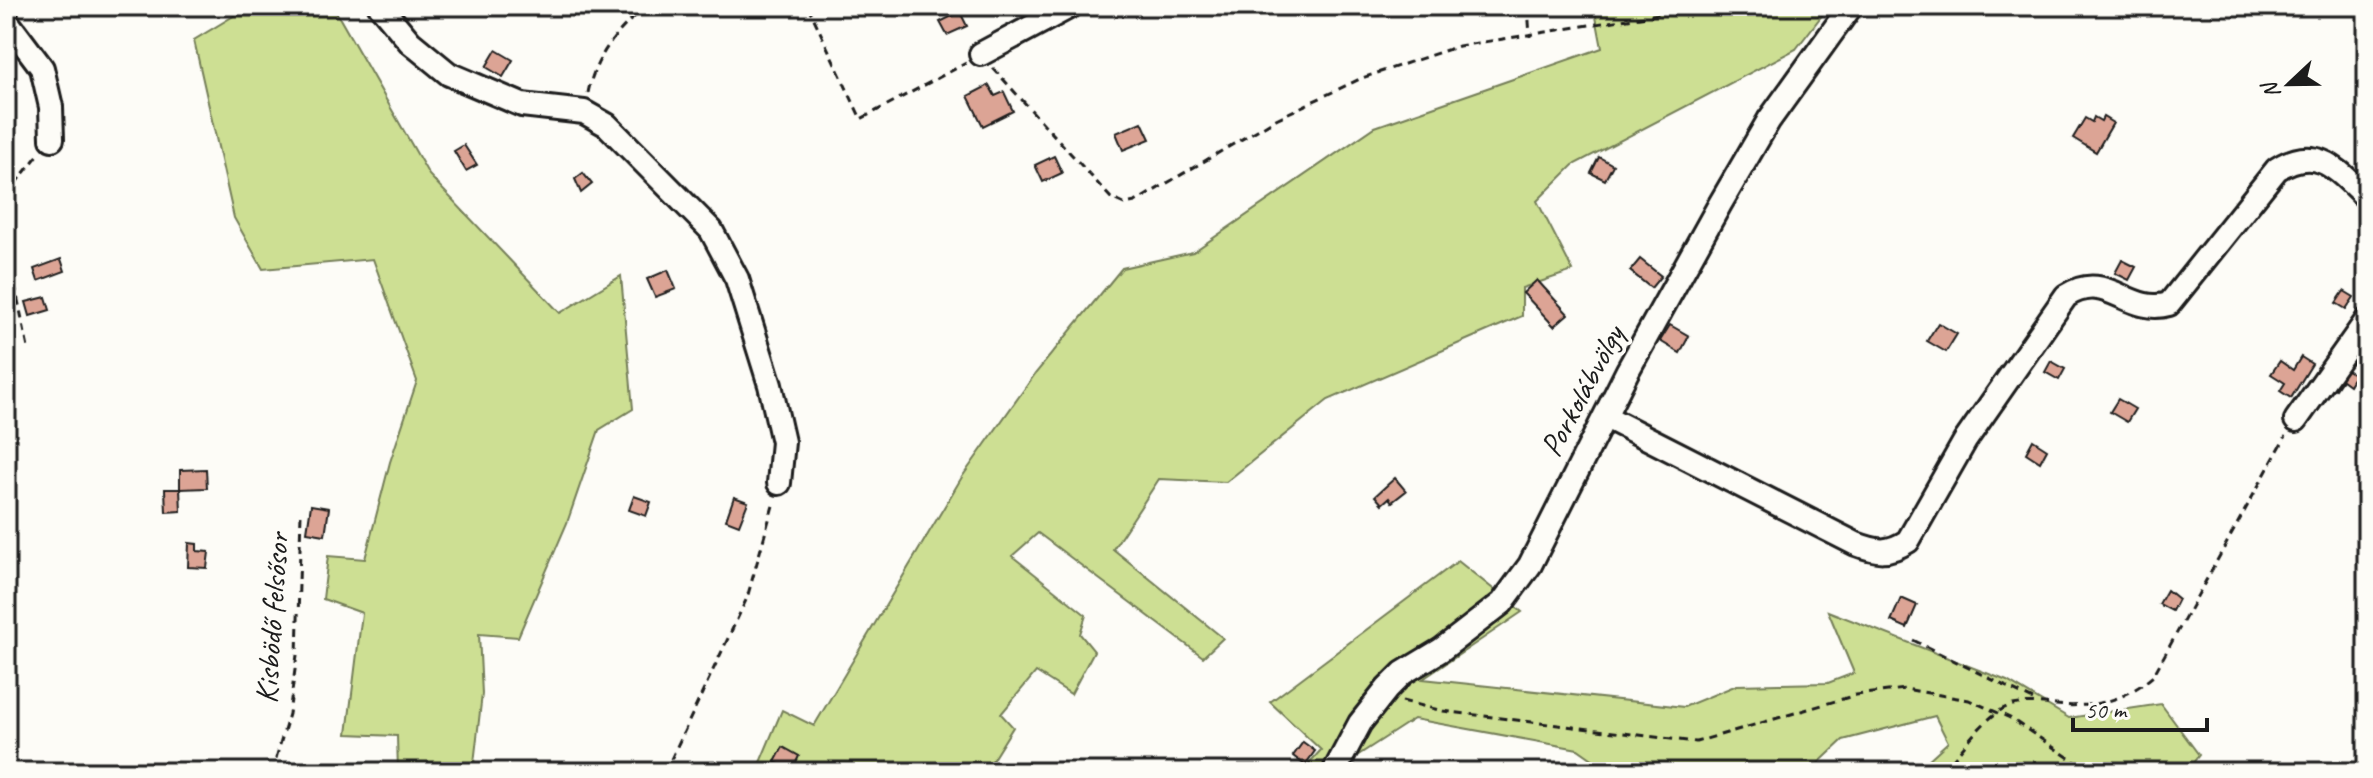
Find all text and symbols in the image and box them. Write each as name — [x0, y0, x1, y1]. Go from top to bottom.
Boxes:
north arrow — [2249, 44, 2329, 124]
text: N — [2255, 76, 2287, 103]
street label: Porkolábvölgy — [1530, 316, 1635, 464]
street label: Kisbödő felsősor — [246, 529, 299, 705]
scale bar — [2073, 682, 2207, 732]
text: 50 m — [2085, 695, 2128, 725]

